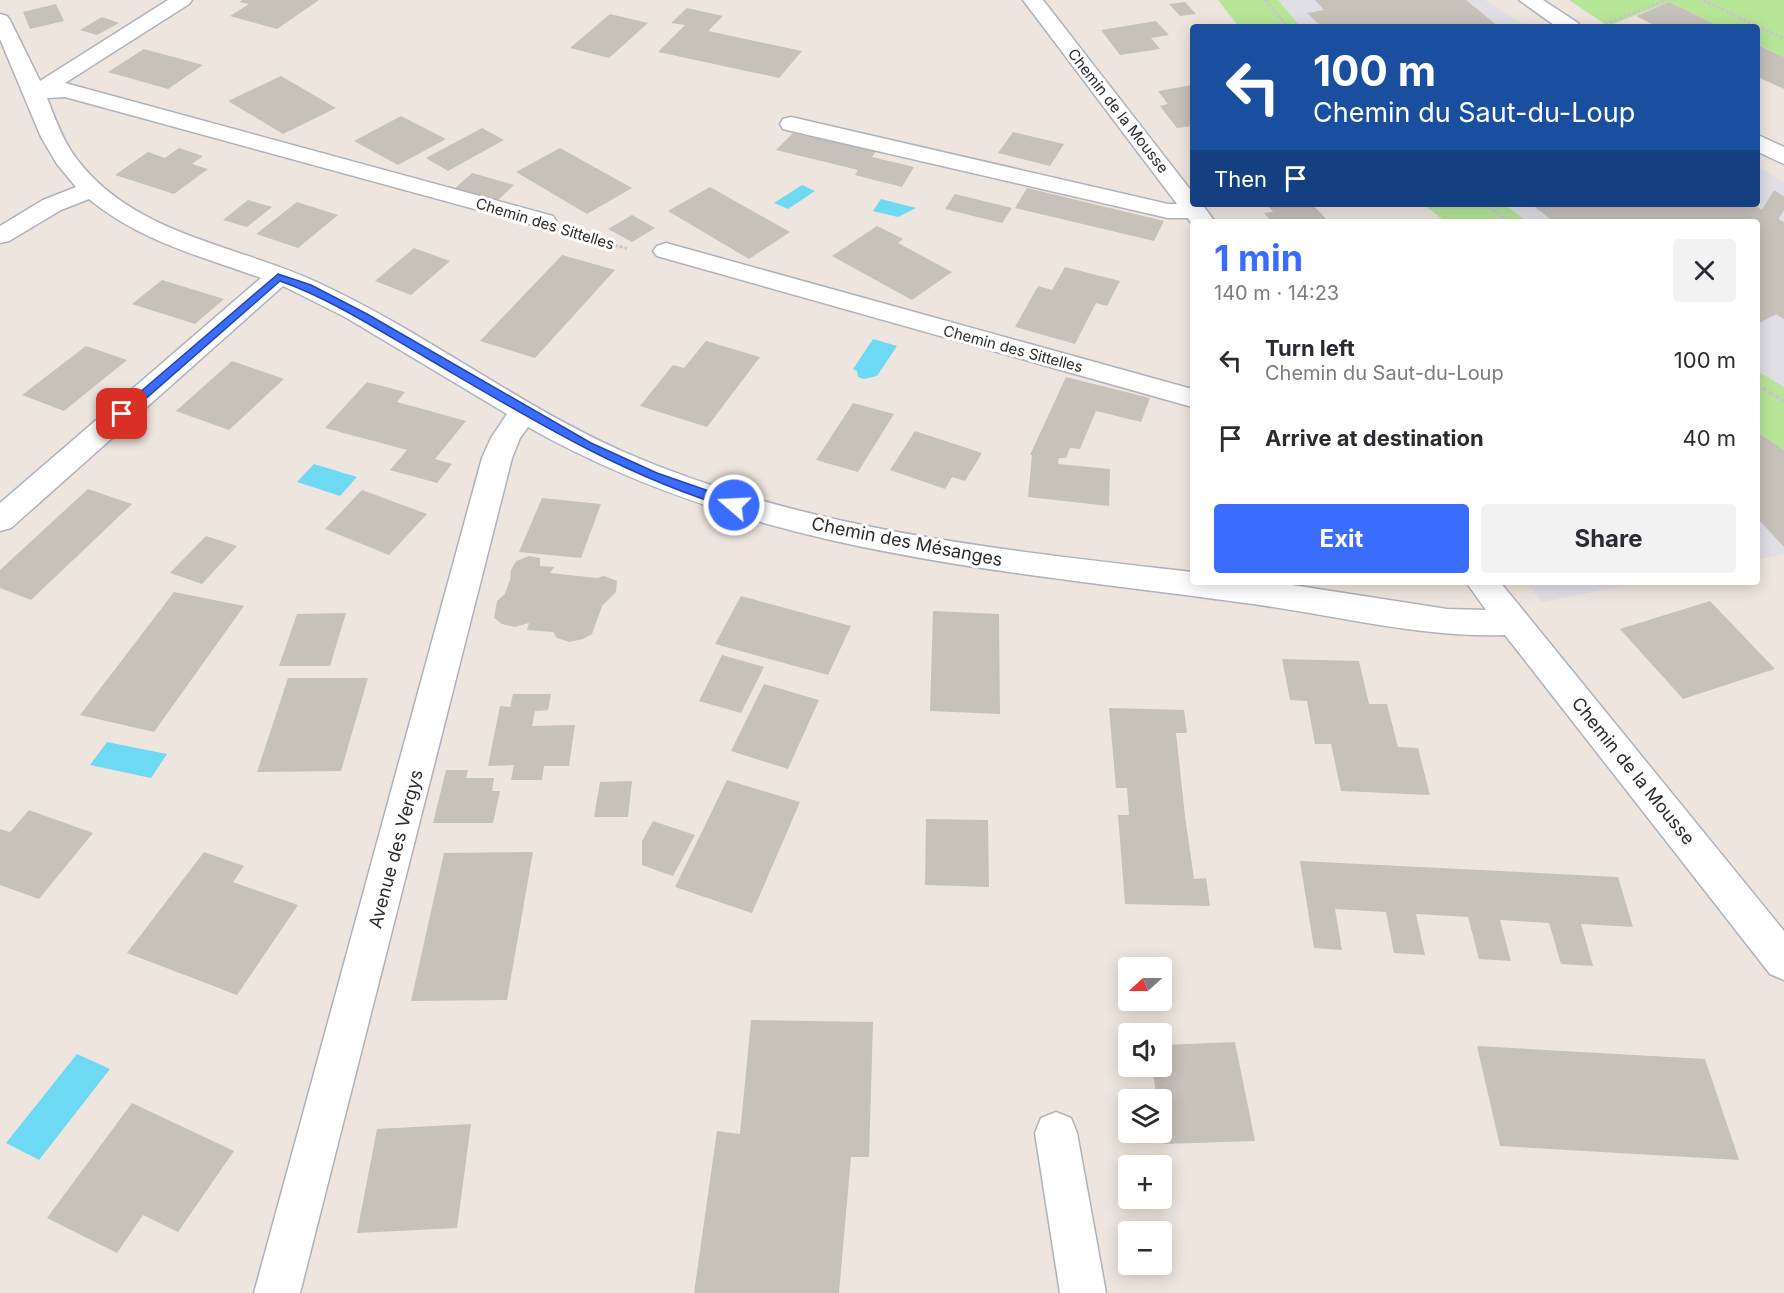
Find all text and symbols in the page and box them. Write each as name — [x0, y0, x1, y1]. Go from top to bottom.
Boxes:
street label: Chemin de la Mousse — [1064, 45, 1173, 177]
text: 100 m — [1313, 45, 1436, 96]
icon: left — [1214, 48, 1292, 126]
text: Chemin du Saut-du-Loup — [1313, 96, 1635, 129]
icon: arrive — [1279, 162, 1312, 195]
text: Then — [1214, 166, 1267, 192]
street label: Chemin des Sittelles — [474, 193, 617, 254]
text: 1 min — [1214, 236, 1303, 280]
button: close — [1673, 239, 1736, 302]
text: 140 m · 14:23 — [1214, 281, 1339, 305]
street label: Chemin des Sittelles — [941, 321, 1085, 376]
text: Turn left — [1265, 335, 1355, 361]
icon: left — [1214, 344, 1247, 377]
text: 100 m — [1674, 347, 1736, 373]
text: Chemin du Saut-du-Loup — [1265, 361, 1504, 385]
pin — [96, 388, 147, 439]
icon: arrive — [105, 397, 138, 430]
icon: arrive — [1214, 422, 1247, 455]
text: Arrive at destination — [1265, 425, 1484, 451]
text: 40 m — [1682, 425, 1736, 451]
position arrow — [702, 473, 766, 537]
button: Exit — [1214, 504, 1469, 573]
button: Share — [1481, 504, 1736, 573]
street label: Chemin des Mésanges — [810, 513, 1004, 570]
street label: Chemin de la Mousse — [1568, 693, 1699, 849]
street label: Avenue des Vergys — [364, 767, 427, 931]
north arrow — [1118, 957, 1172, 1011]
map controls — [1118, 957, 1172, 1275]
button: sound — [1118, 1023, 1172, 1077]
button: layers — [1118, 1089, 1172, 1143]
button: + — [1118, 1155, 1172, 1209]
button: − — [1118, 1221, 1172, 1275]

